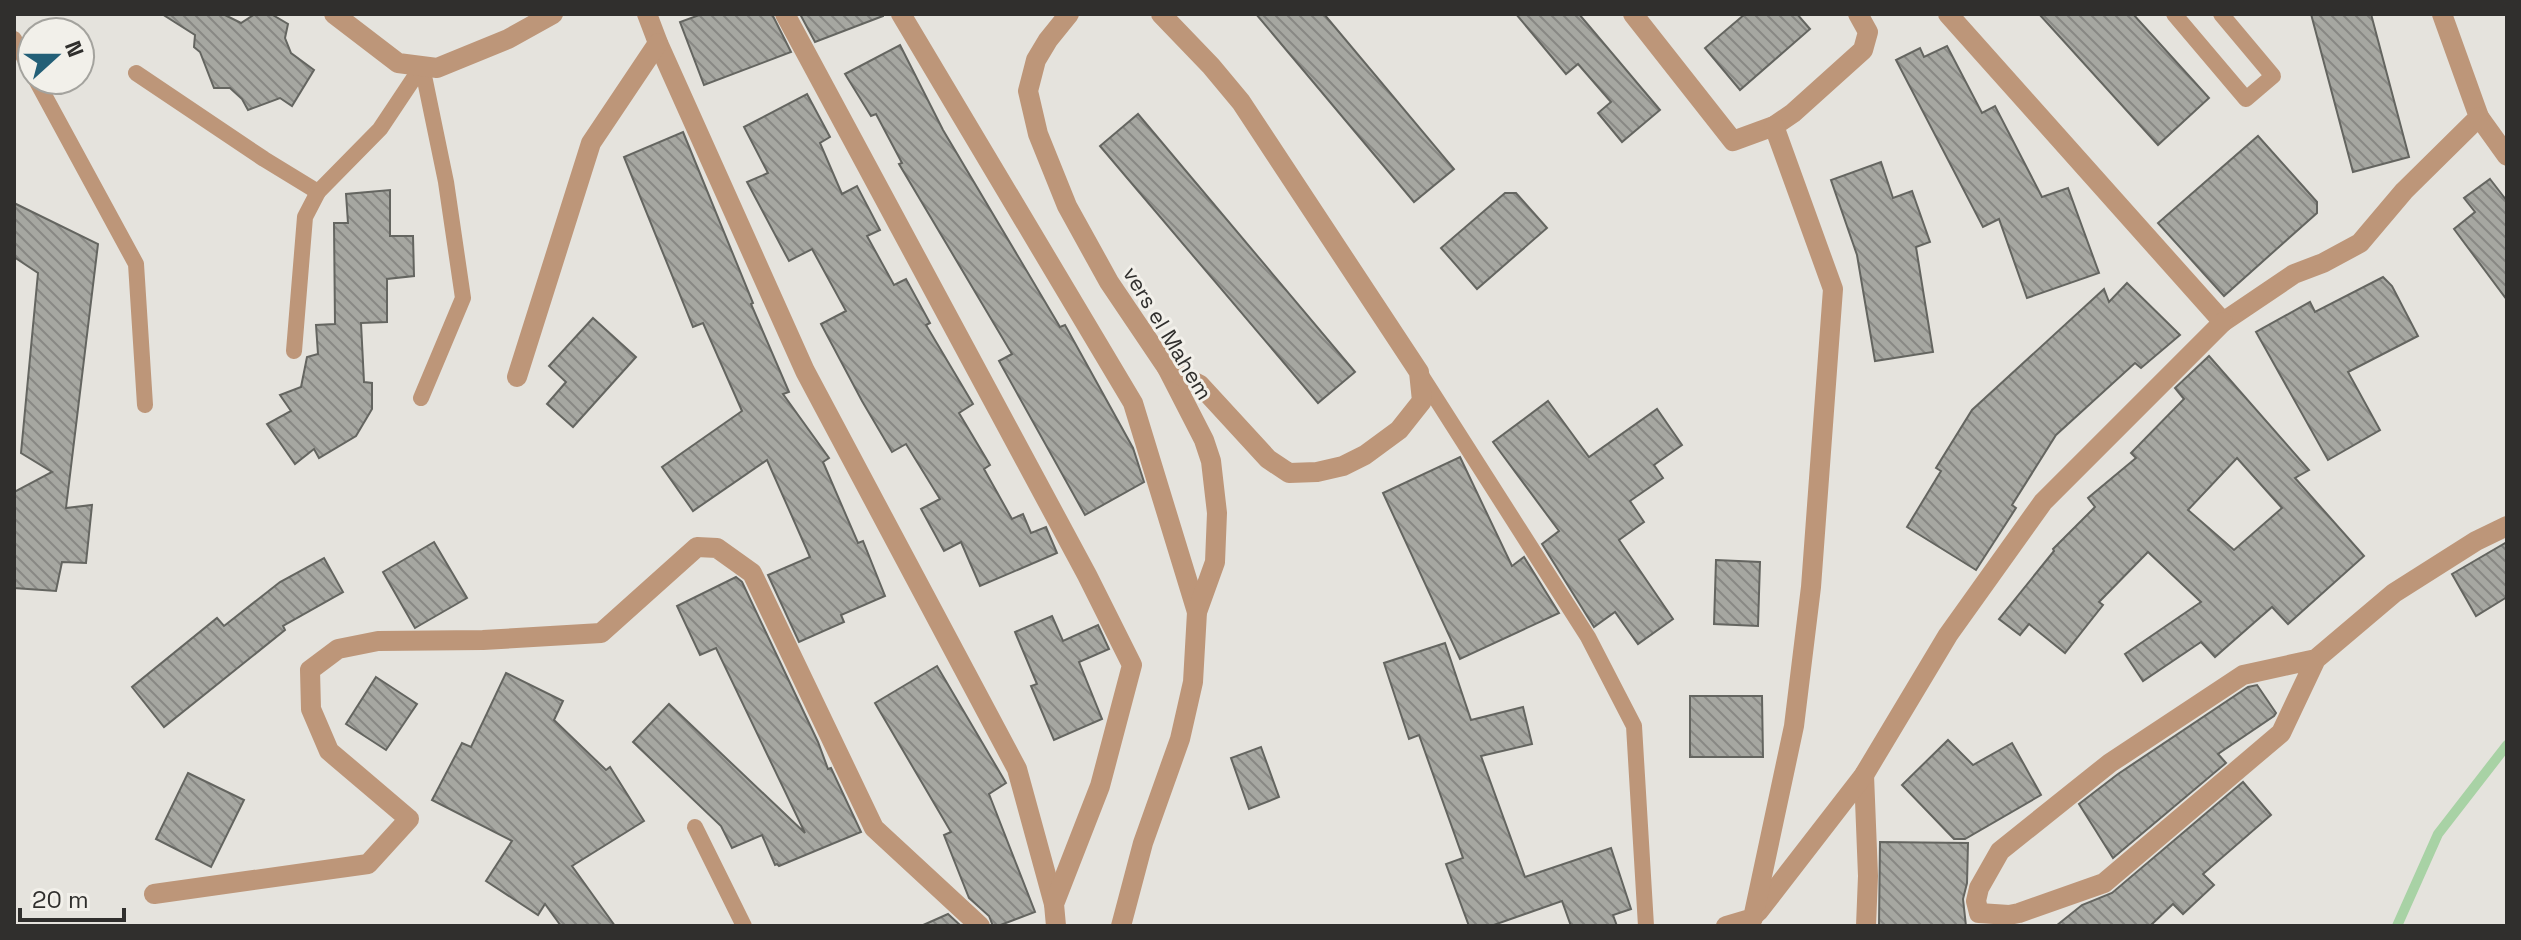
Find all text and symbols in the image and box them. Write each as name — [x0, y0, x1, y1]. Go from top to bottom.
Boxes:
north arrow — [16, 16, 96, 96]
text: N — [59, 37, 90, 61]
street label: vers el Mahem — [1117, 261, 1219, 405]
scale bar — [20, 872, 124, 922]
text: 20 m — [32, 884, 89, 915]

